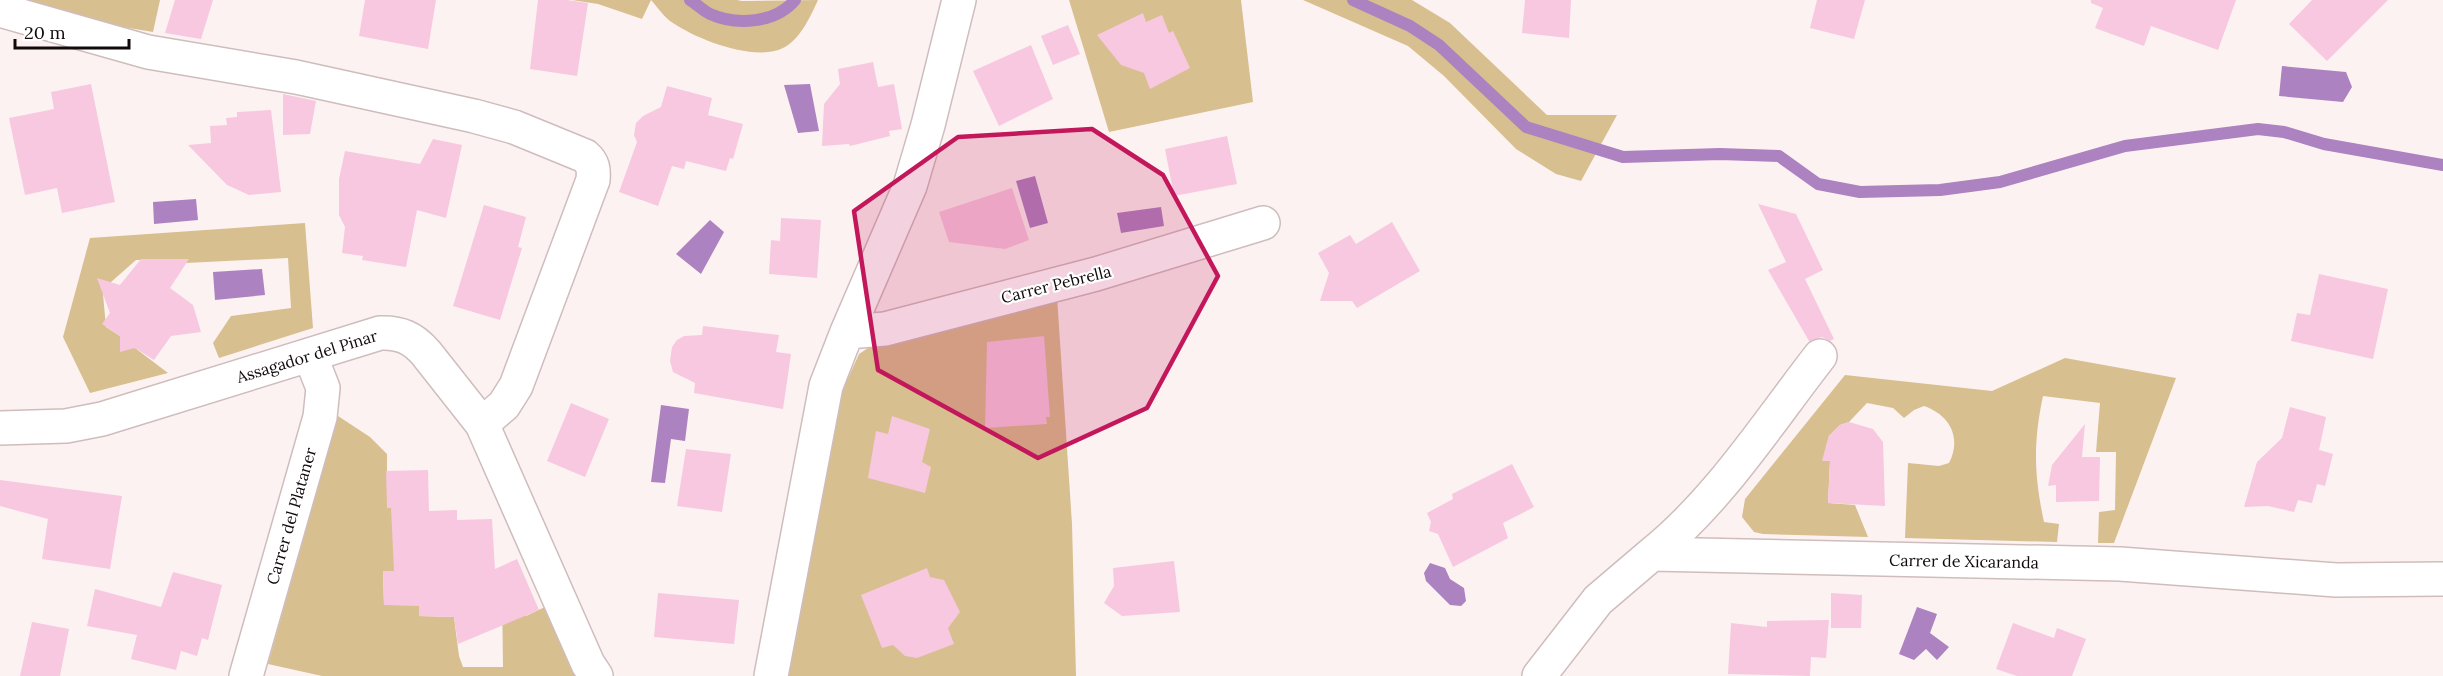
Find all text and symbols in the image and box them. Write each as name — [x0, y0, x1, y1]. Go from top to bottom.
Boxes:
scale bar — [15, 12, 129, 50]
text: 20 m — [24, 21, 66, 44]
street label: Carrer Pebrella — [999, 261, 1113, 307]
street label: Assagador del Pinar — [233, 325, 380, 387]
street label: Carrer del Plataner — [262, 445, 320, 587]
street label: Carrer de Xicaranda — [1889, 550, 2039, 572]

